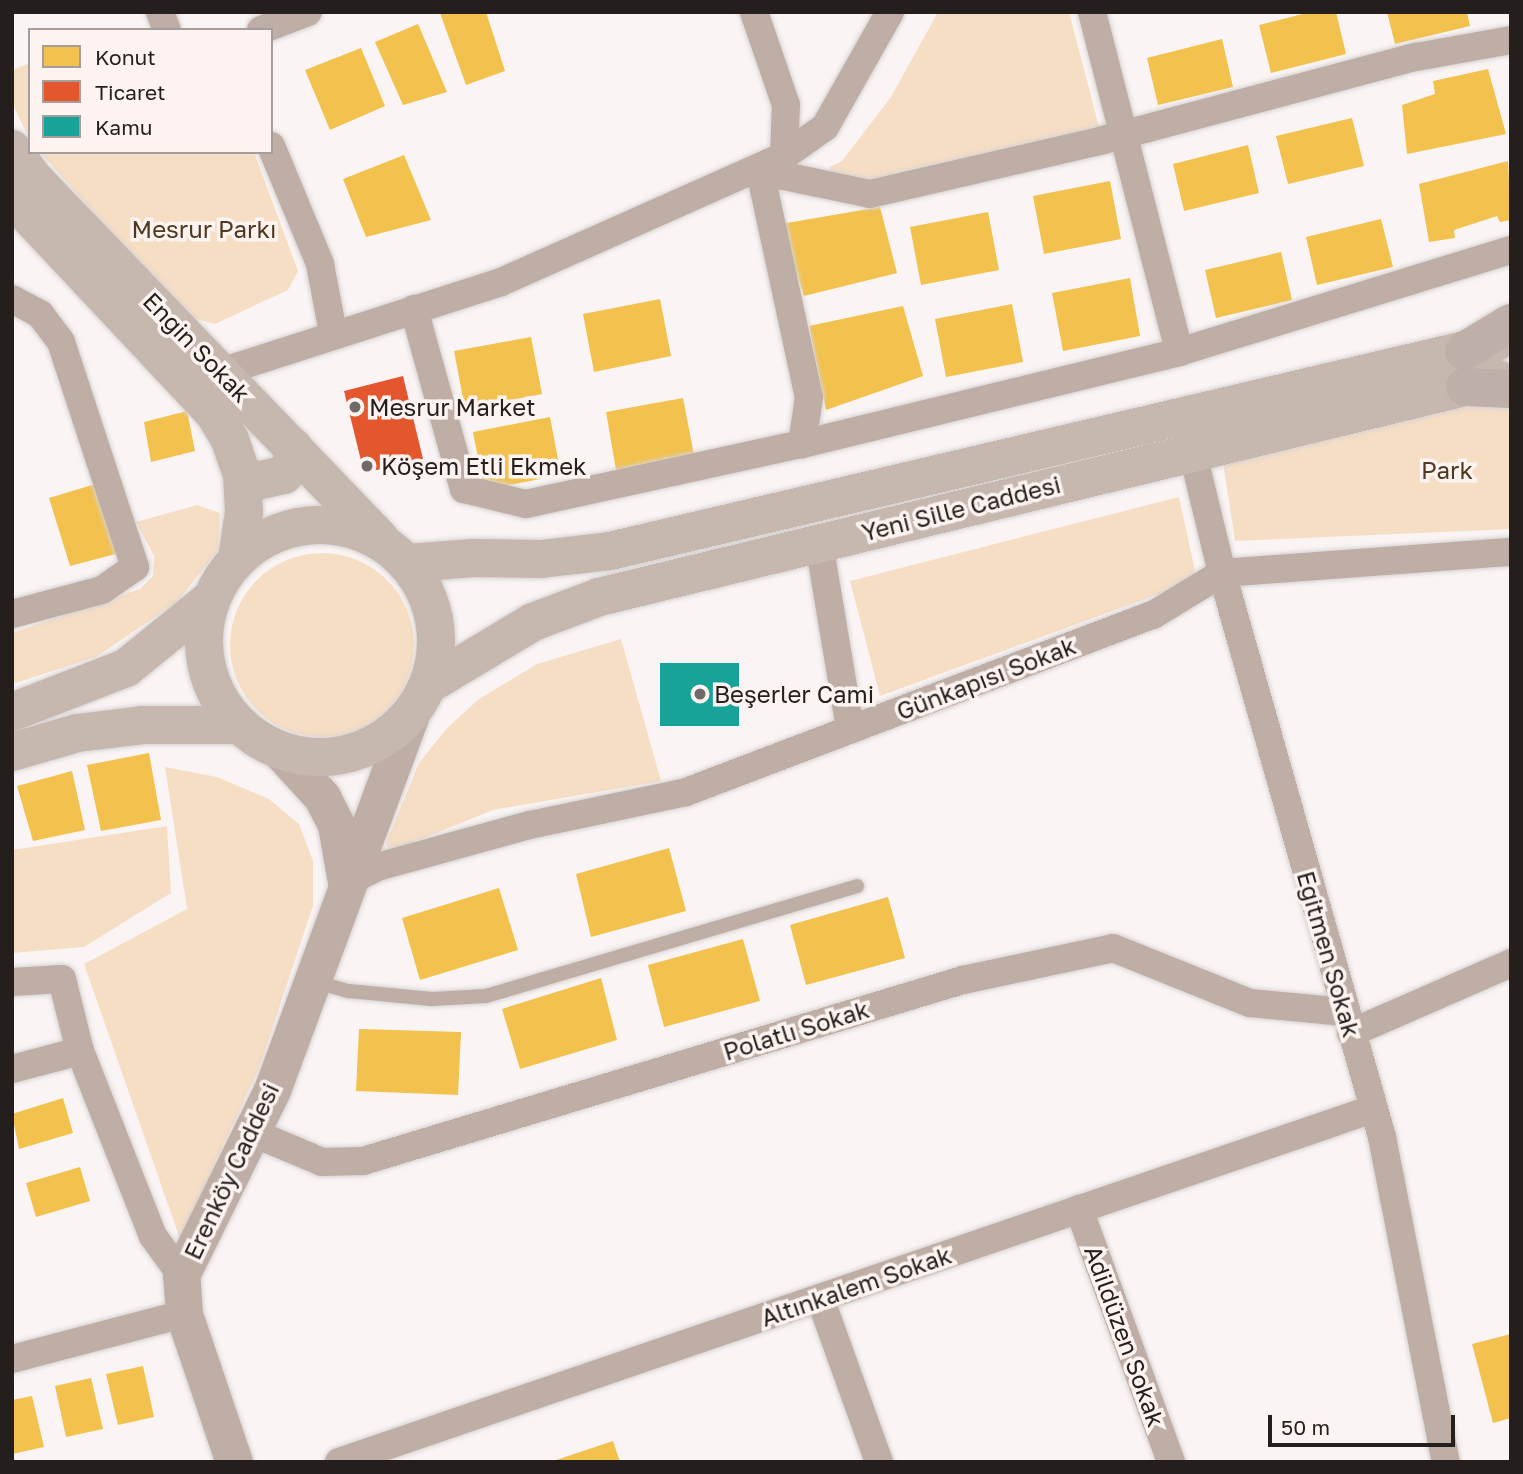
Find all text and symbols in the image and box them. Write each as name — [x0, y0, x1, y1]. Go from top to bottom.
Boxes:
legend — [28, 28, 273, 154]
text: Konut — [95, 44, 156, 70]
text: Ticaret — [95, 79, 166, 105]
text: Kamu — [95, 114, 152, 140]
park label: Mesrur Parkı — [132, 215, 276, 243]
street label: Engin Sokak — [137, 286, 257, 408]
place label: Mesrur Market — [369, 393, 536, 421]
marker: Mesrur Market — [347, 399, 363, 415]
place label: Köşem Etli Ekmek — [381, 452, 587, 480]
park label: Park — [1421, 456, 1473, 484]
marker: Köşem Etli Ekmek — [359, 458, 375, 474]
street label: Yeni Sille Caddesi — [859, 469, 1063, 547]
street label: Günkapısı Sokak — [892, 631, 1080, 725]
place label: Beşerler Cami — [714, 680, 874, 708]
marker: Beşerler Cami — [692, 686, 708, 702]
street label: Eğitmen Sokak — [1292, 868, 1366, 1040]
street label: Polatlı Sokak — [720, 994, 872, 1066]
street label: Erenköy Caddesi — [178, 1078, 284, 1264]
street label: Altınkalem Sokak — [757, 1240, 955, 1332]
street label: Adildüzen Sokak — [1079, 1241, 1171, 1431]
scale bar — [1271, 1400, 1458, 1444]
text: 50 m — [1281, 1414, 1330, 1440]

